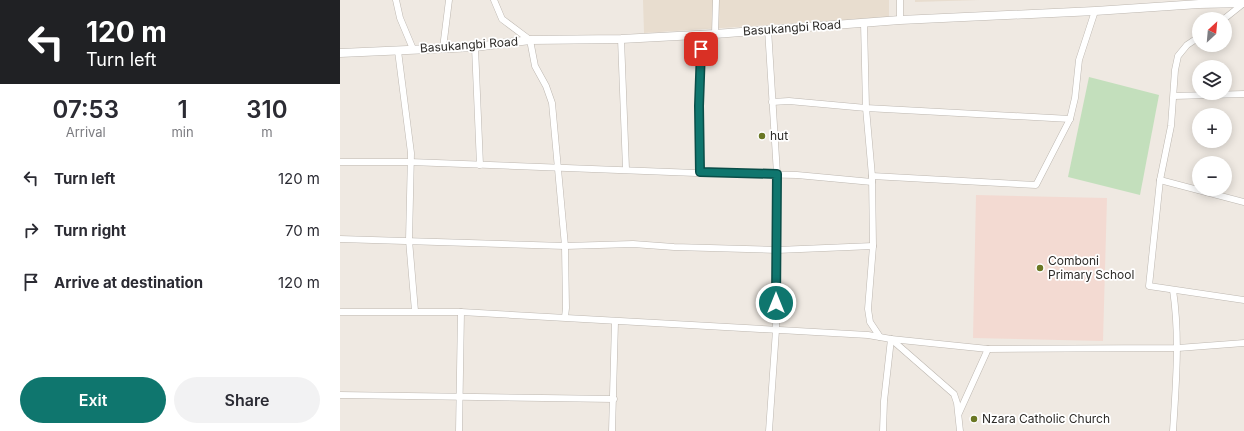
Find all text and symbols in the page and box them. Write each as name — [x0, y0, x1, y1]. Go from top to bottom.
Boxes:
north arrow — [1192, 12, 1232, 52]
map controls — [1192, 12, 1232, 196]
text: 120 m — [86, 15, 167, 49]
icon: left — [20, 16, 72, 68]
street label: Basukangbi Road — [742, 17, 842, 38]
pin — [684, 32, 718, 66]
street label: Basukangbi Road — [419, 34, 519, 55]
icon: arrive — [690, 38, 712, 60]
text: Turn left — [86, 49, 156, 70]
button: layers — [1192, 60, 1232, 100]
text: 07:53 — [53, 95, 119, 124]
text: 1 — [178, 95, 188, 124]
text: 310 — [246, 95, 287, 124]
button: + — [1192, 108, 1232, 148]
text: Arrival — [66, 124, 106, 140]
text: min — [171, 124, 194, 140]
text: m — [261, 124, 273, 140]
place label: hut — [770, 128, 788, 143]
marker: hut — [757, 131, 767, 141]
button: − — [1192, 156, 1232, 196]
icon: left — [20, 167, 42, 189]
text: Turn left — [54, 169, 115, 188]
text: 120 m — [278, 169, 320, 188]
icon: right — [20, 219, 42, 241]
text: Turn right — [54, 221, 126, 240]
text: 70 m — [285, 221, 320, 240]
place label: Comboni Primary School — [1048, 253, 1134, 282]
marker: Comboni Primary School — [1035, 263, 1045, 273]
icon: arrive — [20, 271, 42, 293]
text: Arrive at destination — [54, 273, 203, 292]
text: 120 m — [278, 273, 320, 292]
position arrow — [755, 282, 797, 324]
button: Exit — [20, 377, 166, 423]
button: Share — [174, 377, 320, 423]
place label: Nzara Catholic Church — [982, 411, 1110, 426]
marker: Nzara Catholic Church — [969, 414, 979, 424]

